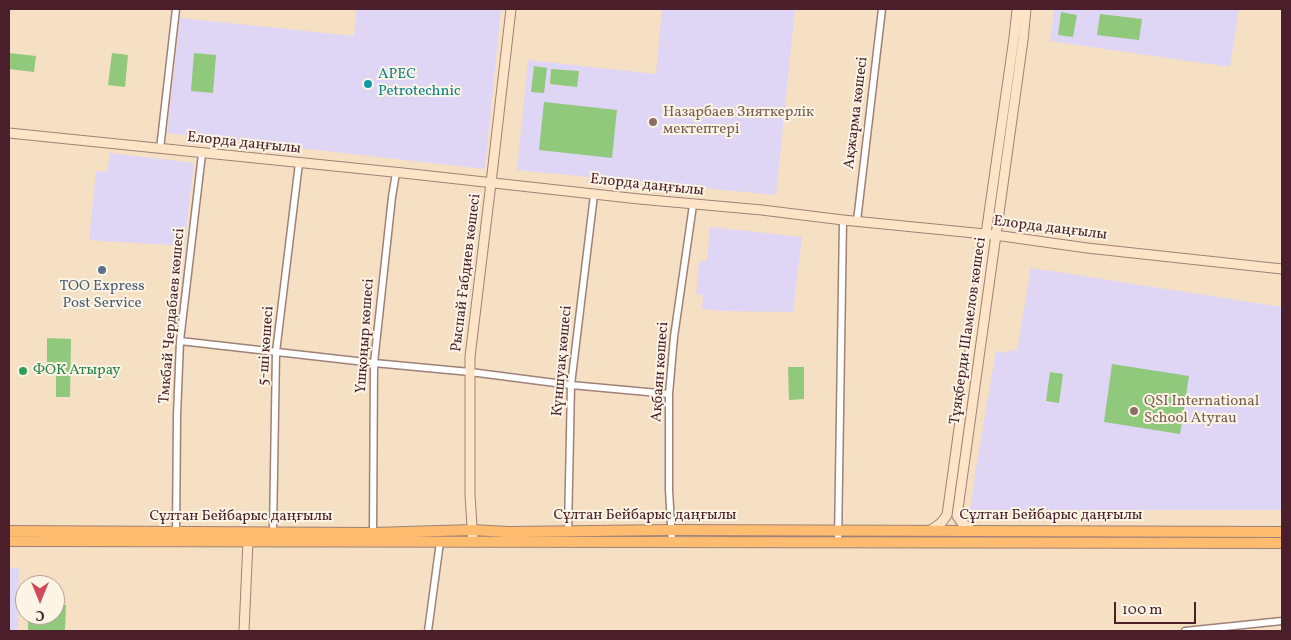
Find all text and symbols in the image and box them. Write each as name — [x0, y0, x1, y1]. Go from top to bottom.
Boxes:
street label: Ақжарма көшесі — [841, 56, 873, 170]
place label: APEC Petrotechnic — [378, 66, 461, 101]
marker: APEC Petrotechnic — [362, 78, 374, 90]
place label: Назарбаев Зияткерлік мектептері — [663, 104, 814, 139]
marker: Назарбаев Зияткерлік мектептері — [647, 116, 659, 128]
street label: Елорда даңғылы — [186, 129, 302, 159]
street label: Елорда даңғылы — [589, 171, 705, 201]
street label: Рыспай Ғабдиев көшесі — [448, 193, 486, 353]
street label: Елорда даңғылы — [992, 213, 1108, 245]
street label: Тмкбай Чердабаев көшесі — [156, 228, 190, 404]
street label: Тұяқберди Шамелов көшесі — [947, 236, 991, 426]
marker: ТОО Express Post Service — [96, 264, 108, 276]
place label: ТОО Express Post Service — [59, 278, 145, 313]
street label: Үшқоңыр көшесі — [353, 278, 379, 394]
street label: 5-ші көшесі — [255, 305, 279, 387]
street label: Күншуақ көшесі — [549, 305, 577, 417]
street label: Ақбаян көшесі — [649, 321, 673, 423]
place label: ФОК Атырау — [33, 362, 120, 380]
marker: ФОК Атырау — [17, 365, 29, 377]
place label: QSI International School Atyrau — [1144, 393, 1259, 428]
marker: QSI International School Atyrau — [1128, 405, 1140, 417]
street label: Сұлтан Бейбарыс даңғылы — [554, 507, 736, 525]
street label: Сұлтан Бейбарыс даңғылы — [960, 507, 1142, 525]
street label: Сұлтан Бейбарыс даңғылы — [150, 508, 332, 526]
north arrow — [15, 575, 65, 625]
scale bar — [1116, 592, 1198, 624]
text: 100 m — [1122, 600, 1162, 621]
text: С — [36, 605, 45, 624]

